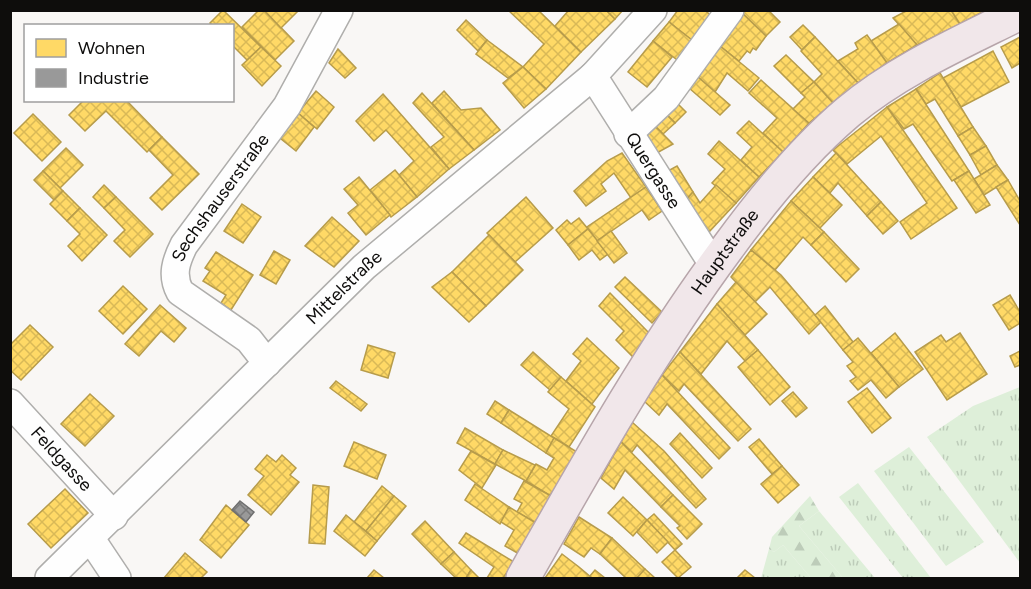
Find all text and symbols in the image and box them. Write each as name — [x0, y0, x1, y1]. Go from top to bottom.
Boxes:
legend — [24, 24, 234, 102]
text: Wohnen — [78, 37, 145, 59]
text: Industrie — [78, 67, 149, 89]
street label: Quergasse — [621, 128, 686, 213]
street label: Sechshauserstraße — [167, 129, 274, 265]
street label: Hauptstraße — [686, 204, 764, 299]
street label: Mittelstraße — [301, 246, 387, 329]
street label: Feldgasse — [26, 422, 97, 496]

